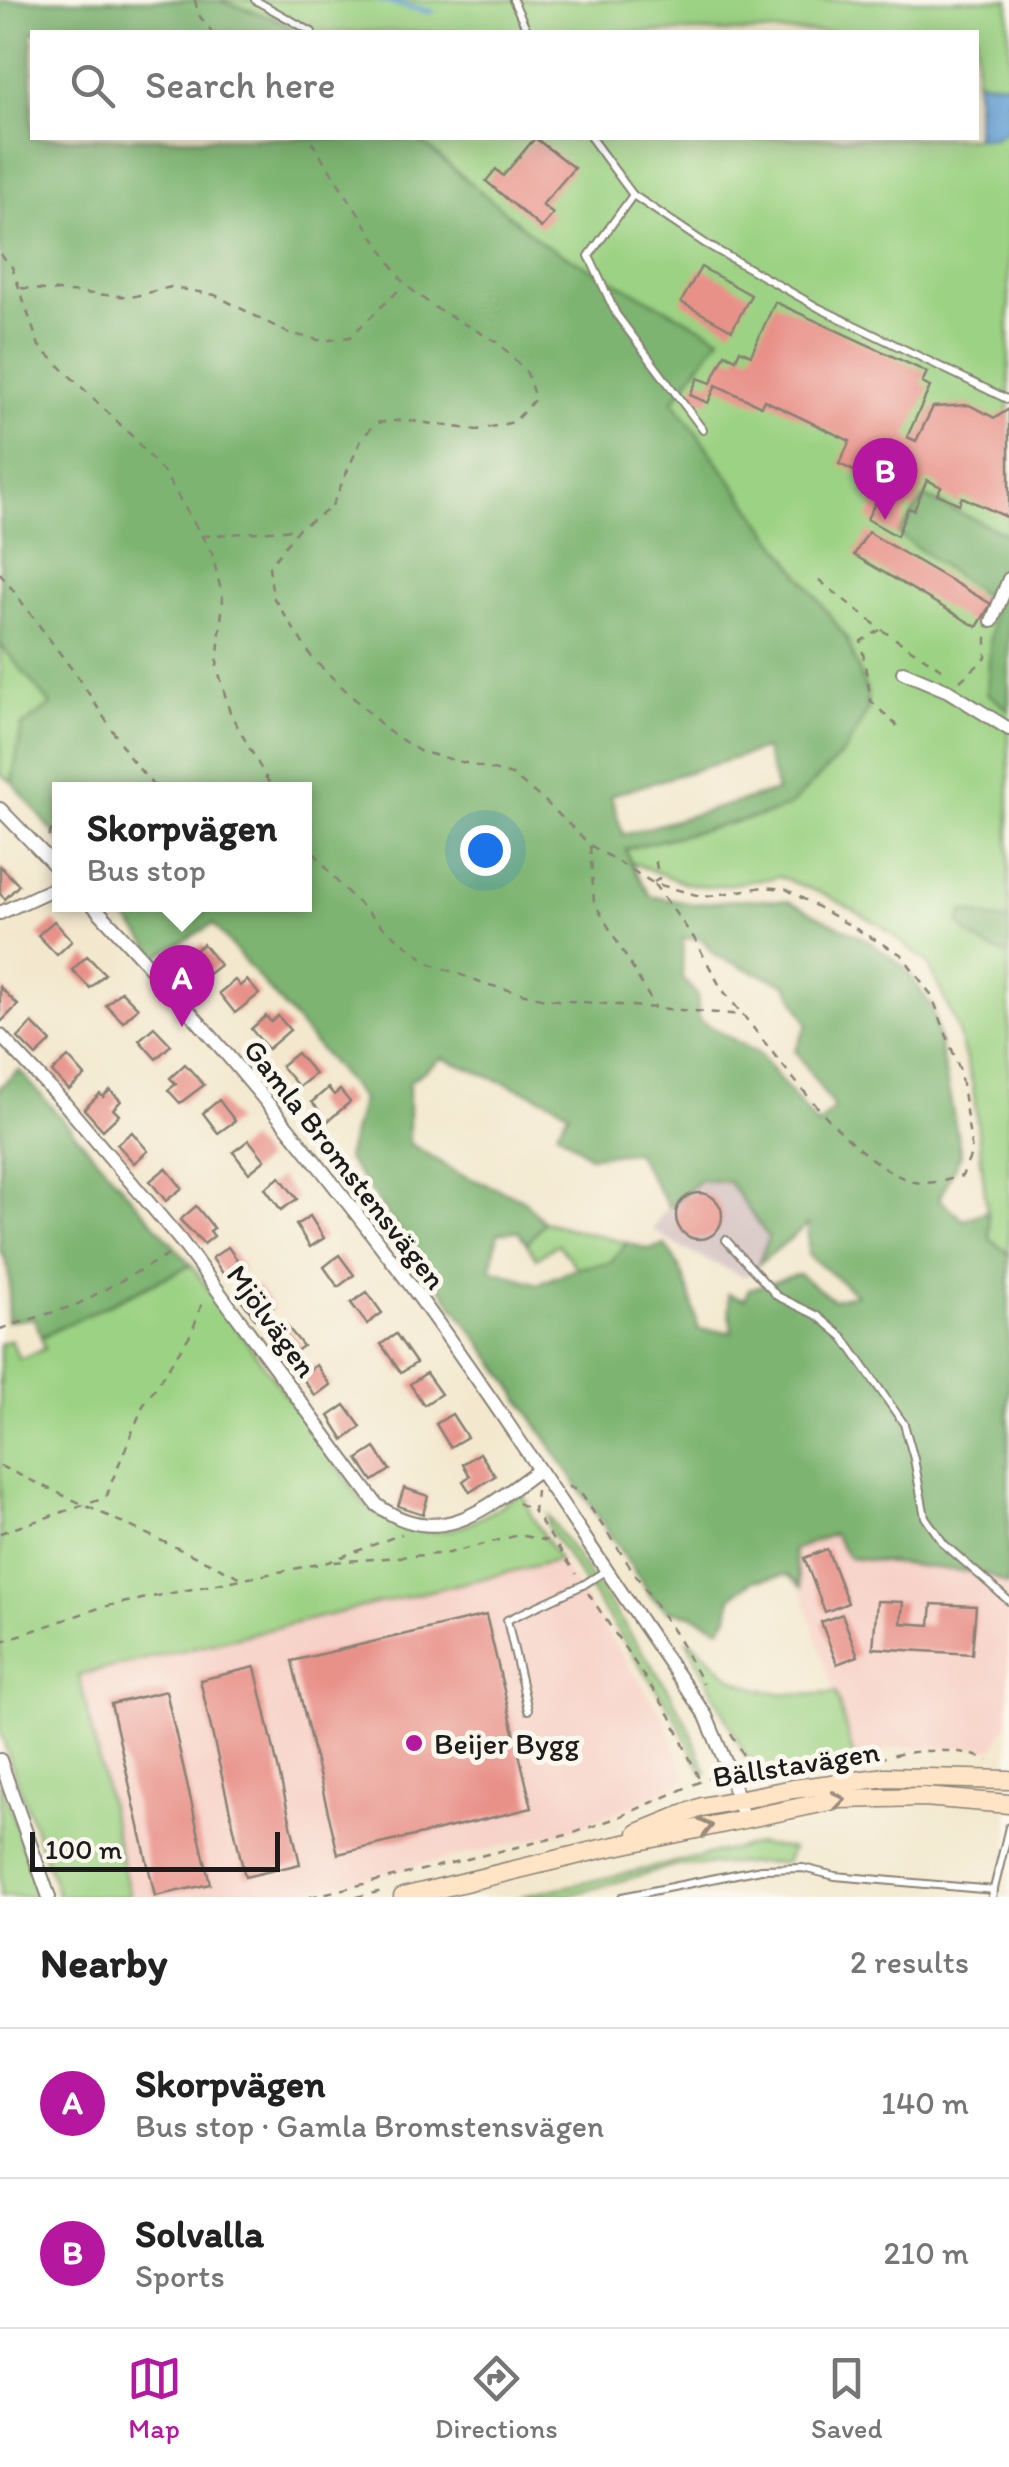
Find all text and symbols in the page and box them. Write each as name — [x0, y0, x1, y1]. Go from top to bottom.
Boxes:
search box — [30, 30, 979, 140]
icon: search — [65, 58, 120, 113]
text: Search here — [145, 62, 336, 108]
pin: B — [852, 438, 918, 520]
popup — [52, 782, 312, 912]
text: Skorpvägen — [87, 805, 277, 851]
your location — [460, 825, 511, 876]
text: Bus stop — [87, 851, 206, 889]
pin: A — [150, 944, 214, 1027]
street label: Gamla Bromstensvägen — [236, 1032, 454, 1296]
street label: Mjölvägen — [219, 1258, 325, 1384]
place label: Beijer Bygg — [434, 1725, 580, 1762]
marker: Beijer Bygg — [403, 1732, 425, 1754]
street label: Bällstavägen — [710, 1733, 882, 1795]
one-way arrow — [831, 1791, 847, 1812]
one-way arrow — [697, 1818, 714, 1839]
scale bar — [30, 1827, 280, 1872]
text: 100 m — [45, 1832, 122, 1866]
text: Nearby — [40, 1937, 167, 1988]
text: 2 results — [850, 1943, 969, 1981]
text: Skorpvägen — [135, 2061, 326, 2107]
text: A — [62, 2084, 83, 2122]
text: 140 m — [881, 2084, 969, 2122]
text: Bus stop · Gamla Bromstensvägen — [135, 2107, 604, 2145]
text: Solvalla — [135, 2211, 264, 2257]
text: B — [62, 2234, 83, 2272]
text: 210 m — [883, 2234, 969, 2272]
text: Sports — [135, 2257, 225, 2295]
tab: Map — [127, 2351, 182, 2445]
tab: Directions — [435, 2351, 558, 2445]
tab: Saved — [811, 2351, 882, 2445]

